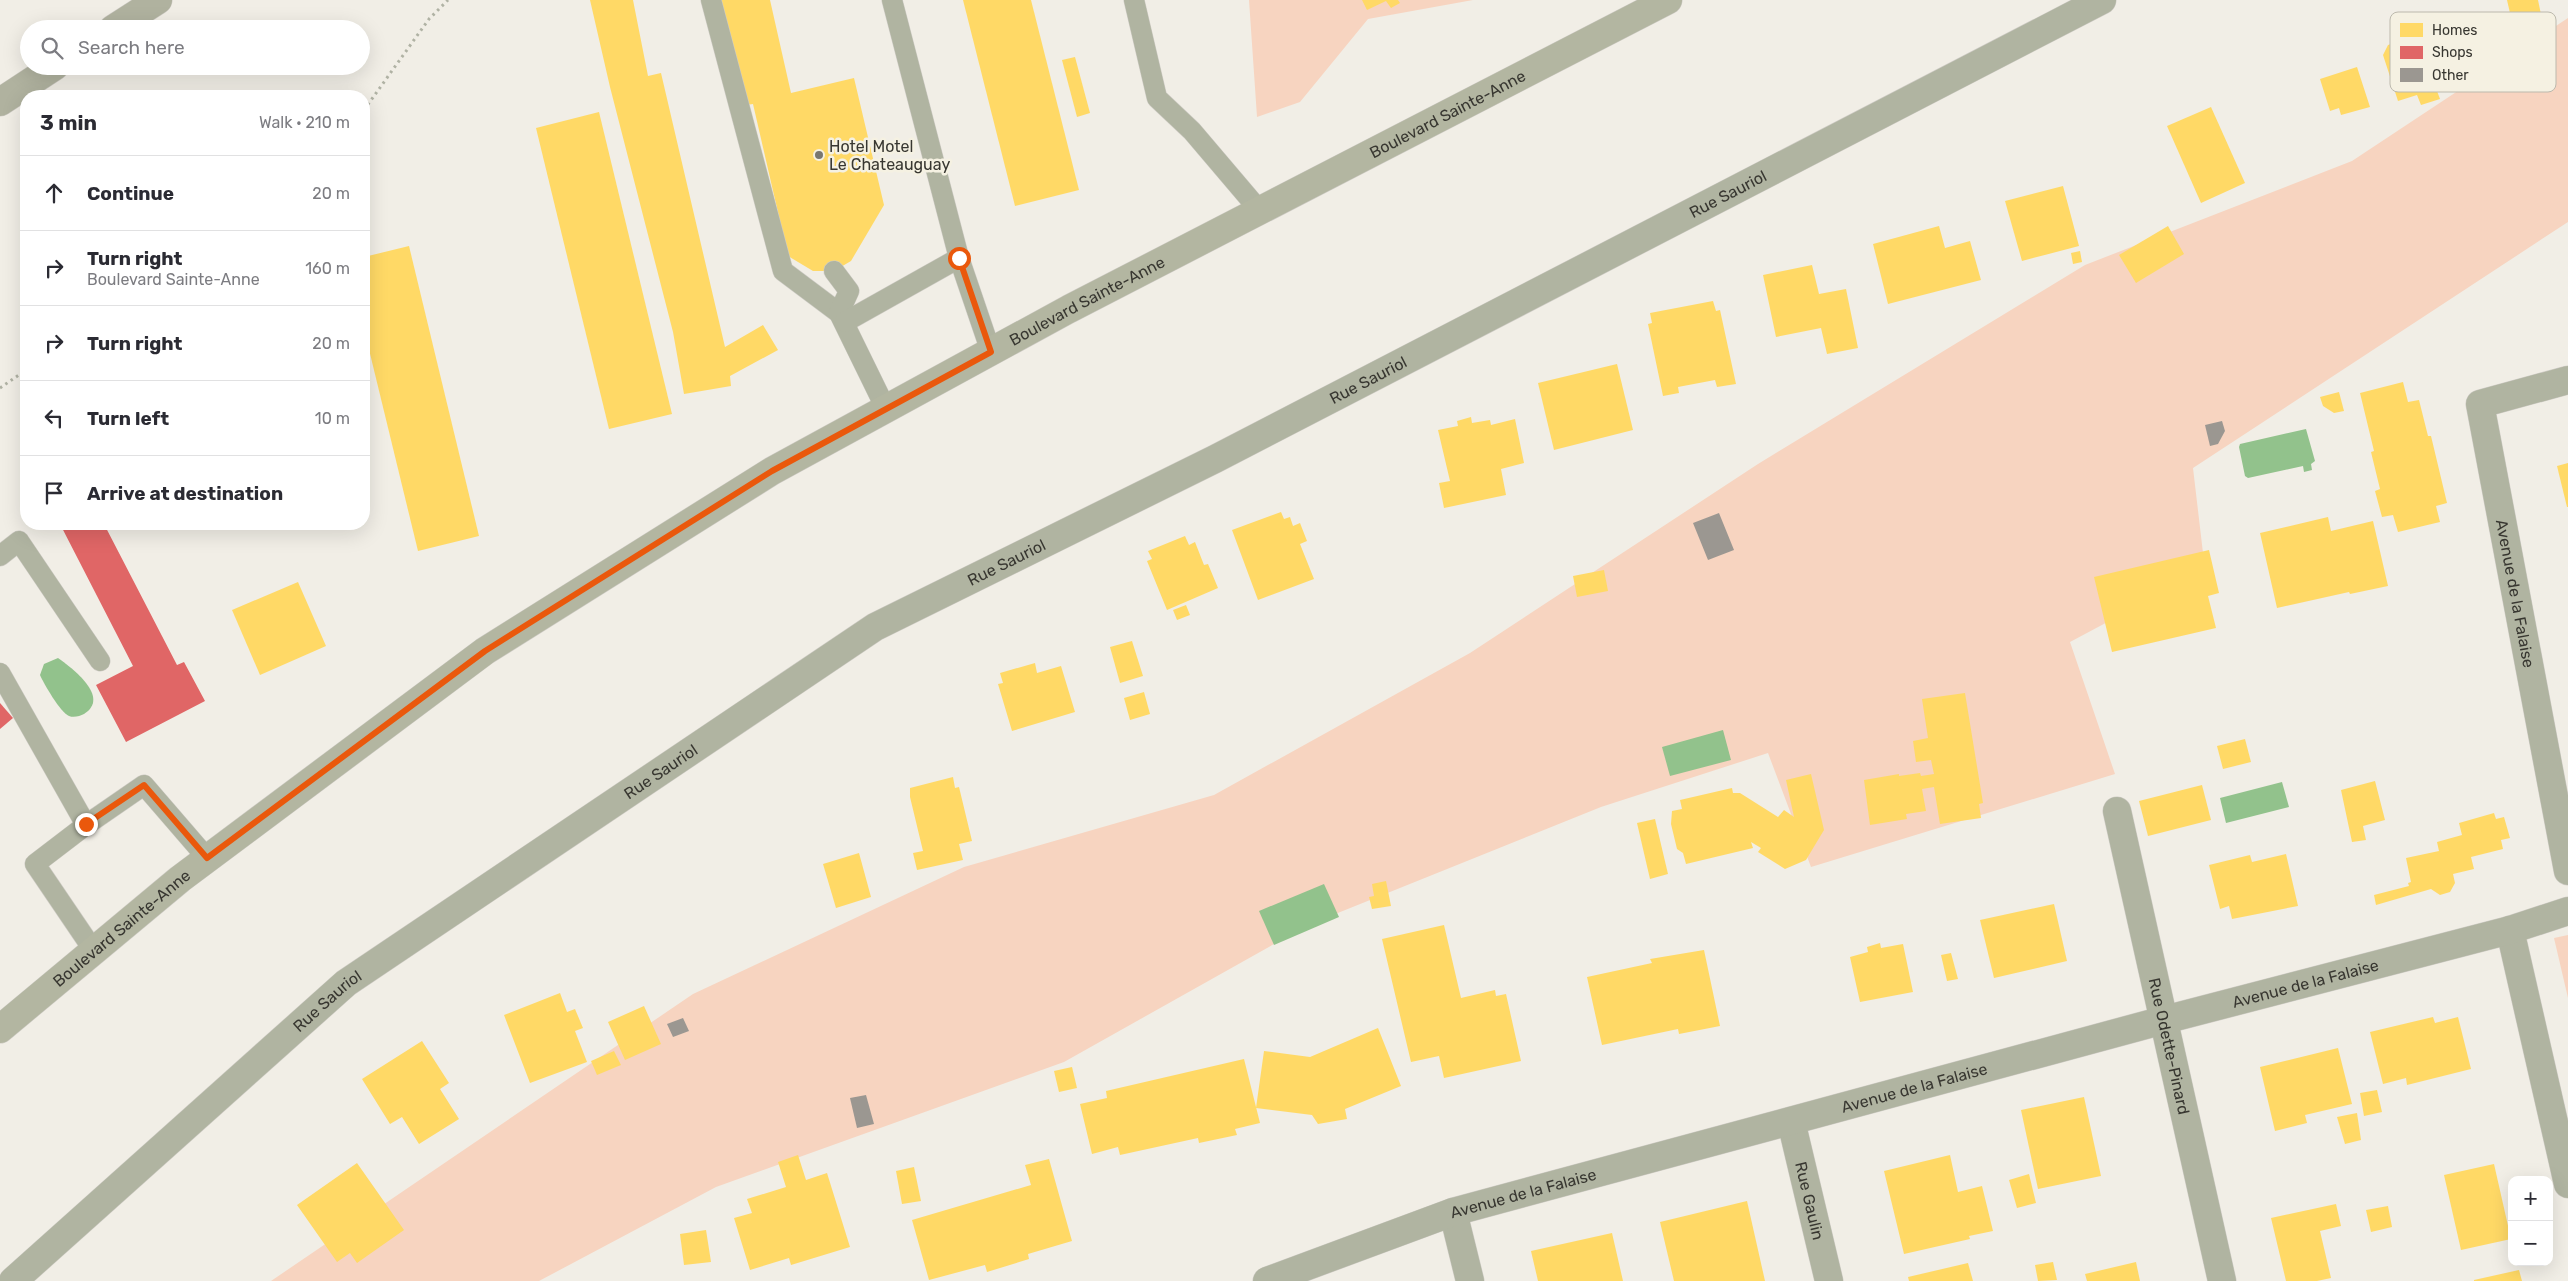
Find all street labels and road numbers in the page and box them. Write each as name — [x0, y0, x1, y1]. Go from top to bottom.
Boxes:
street label: Boulevard Sainte-Anne — [1366, 66, 1529, 162]
street label: Rue Sauriol — [1686, 166, 1770, 222]
street label: Boulevard Sainte-Anne — [1006, 252, 1168, 349]
street label: Rue Sauriol — [1326, 352, 1410, 408]
street label: Avenue de la Falaise — [2492, 518, 2539, 669]
street label: Rue Sauriol — [964, 535, 1048, 589]
street label: Rue Sauriol — [620, 740, 701, 803]
street label: Boulevard Sainte-Anne — [49, 865, 194, 990]
street label: Avenue de la Falaise — [2230, 955, 2381, 1011]
street label: Rue Sauriol — [289, 966, 365, 1036]
street label: Rue Odette-Pinard — [2145, 976, 2194, 1116]
street label: Avenue de la Falaise — [1839, 1059, 1989, 1116]
street label: Rue Gaulin — [1791, 1160, 1828, 1242]
street label: Avenue de la Falaise — [1448, 1164, 1598, 1222]

